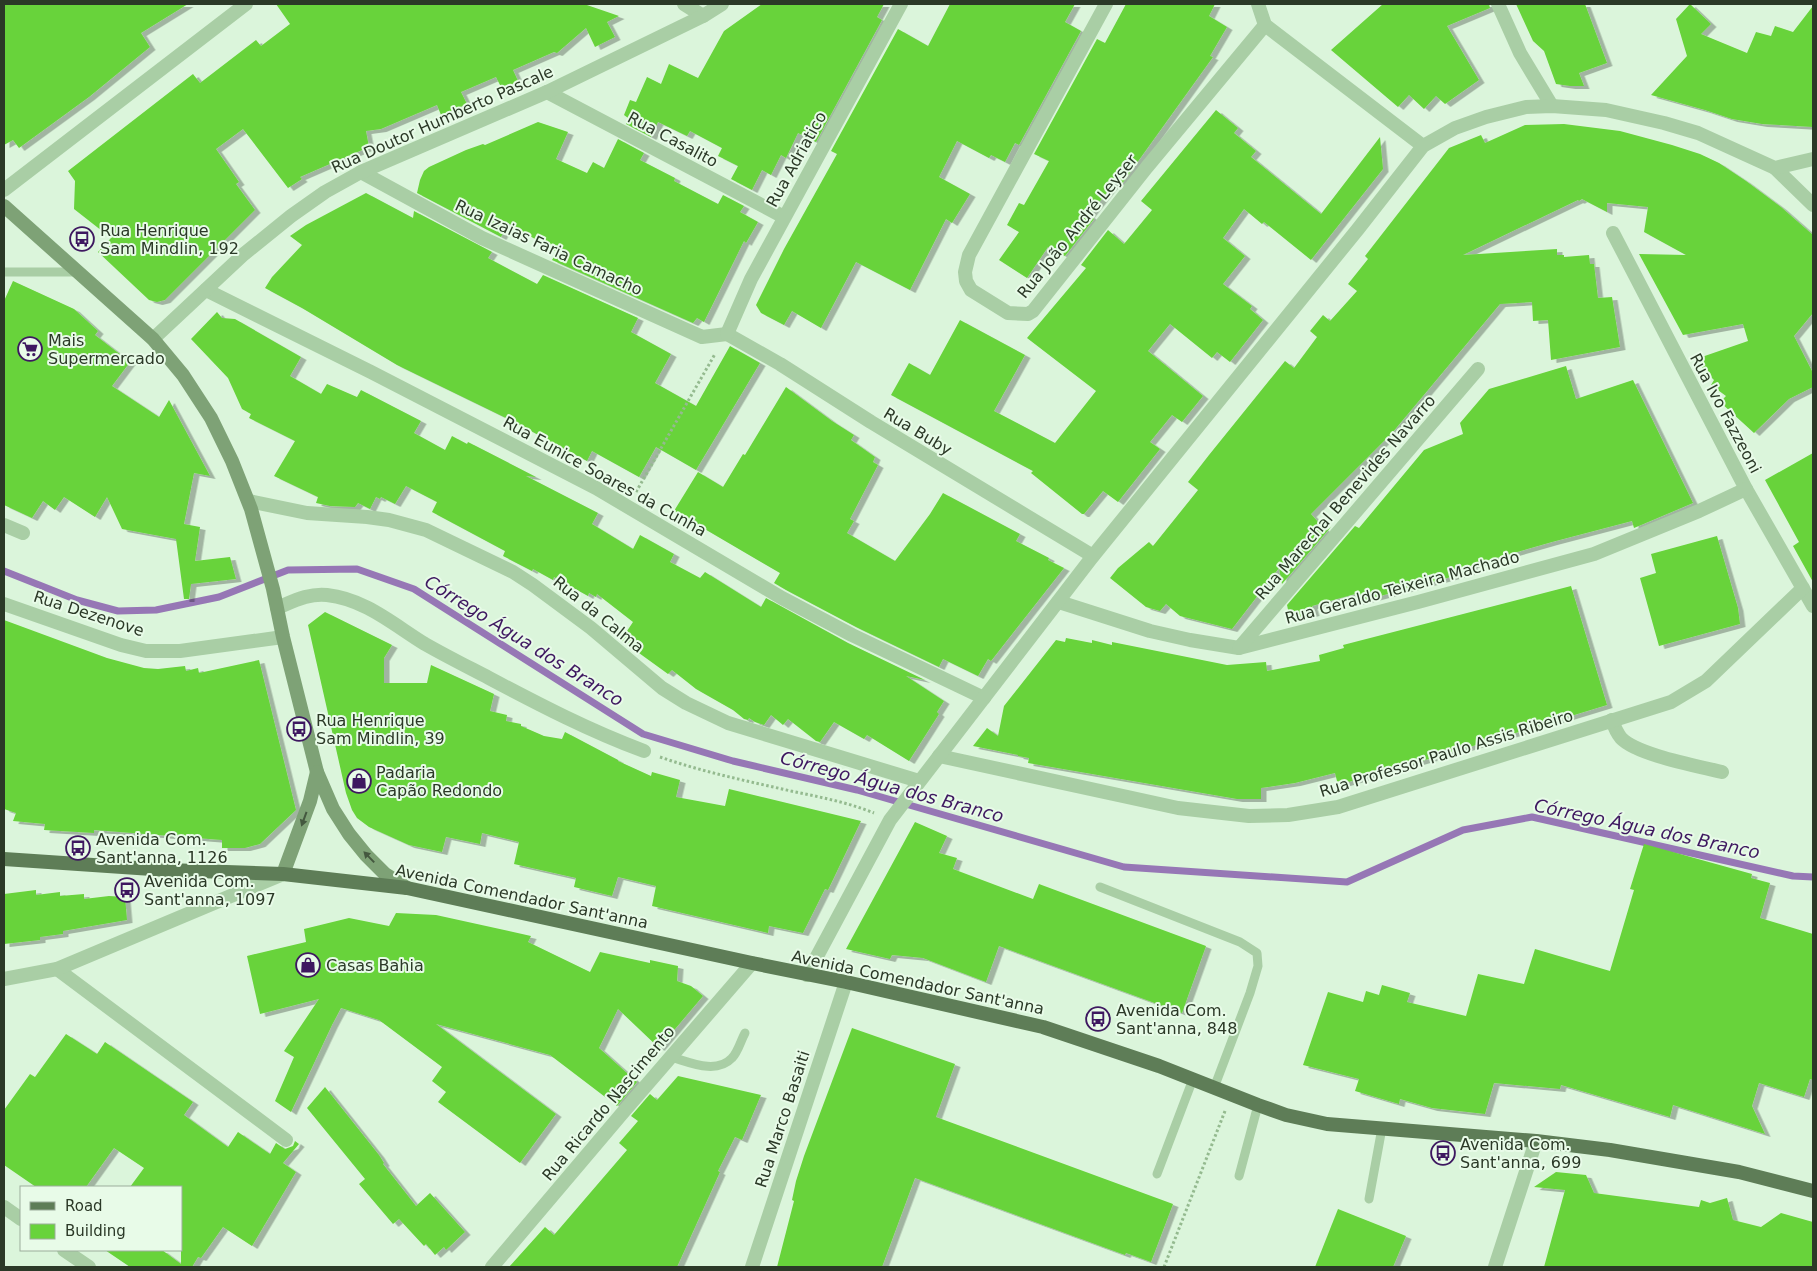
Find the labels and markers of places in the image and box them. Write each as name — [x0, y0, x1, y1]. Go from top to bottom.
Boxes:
place label: Rua Henrique Sam Mindlin, 192 — [100, 221, 239, 258]
bus stop icon: Rua Henrique Sam Mindlin, 192 — [69, 226, 95, 252]
place label: Mais Supermercado — [48, 331, 165, 368]
supermarket icon: Mais Supermercado — [17, 336, 43, 362]
place label: Rua Henrique Sam Mindlin, 39 — [316, 711, 445, 748]
bus stop icon: Rua Henrique Sam Mindlin, 39 — [286, 716, 312, 742]
place label: Padaria Capão Redondo — [376, 763, 502, 800]
shop icon: Padaria Capão Redondo — [346, 768, 372, 794]
place label: Avenida Com. Sant'anna, 1126 — [96, 830, 228, 867]
bus stop icon: Avenida Com. Sant'anna, 1126 — [65, 835, 91, 861]
place label: Avenida Com. Sant'anna, 1097 — [144, 872, 276, 909]
bus stop icon: Avenida Com. Sant'anna, 1097 — [114, 877, 140, 903]
shop icon: Casas Bahia — [295, 952, 321, 978]
place label: Casas Bahia — [326, 956, 424, 975]
place label: Avenida Com. Sant'anna, 848 — [1116, 1001, 1237, 1038]
bus stop icon: Avenida Com. Sant'anna, 848 — [1085, 1006, 1111, 1032]
place label: Avenida Com. Sant'anna, 699 — [1460, 1135, 1581, 1172]
bus stop icon: Avenida Com. Sant'anna, 699 — [1430, 1140, 1456, 1166]

